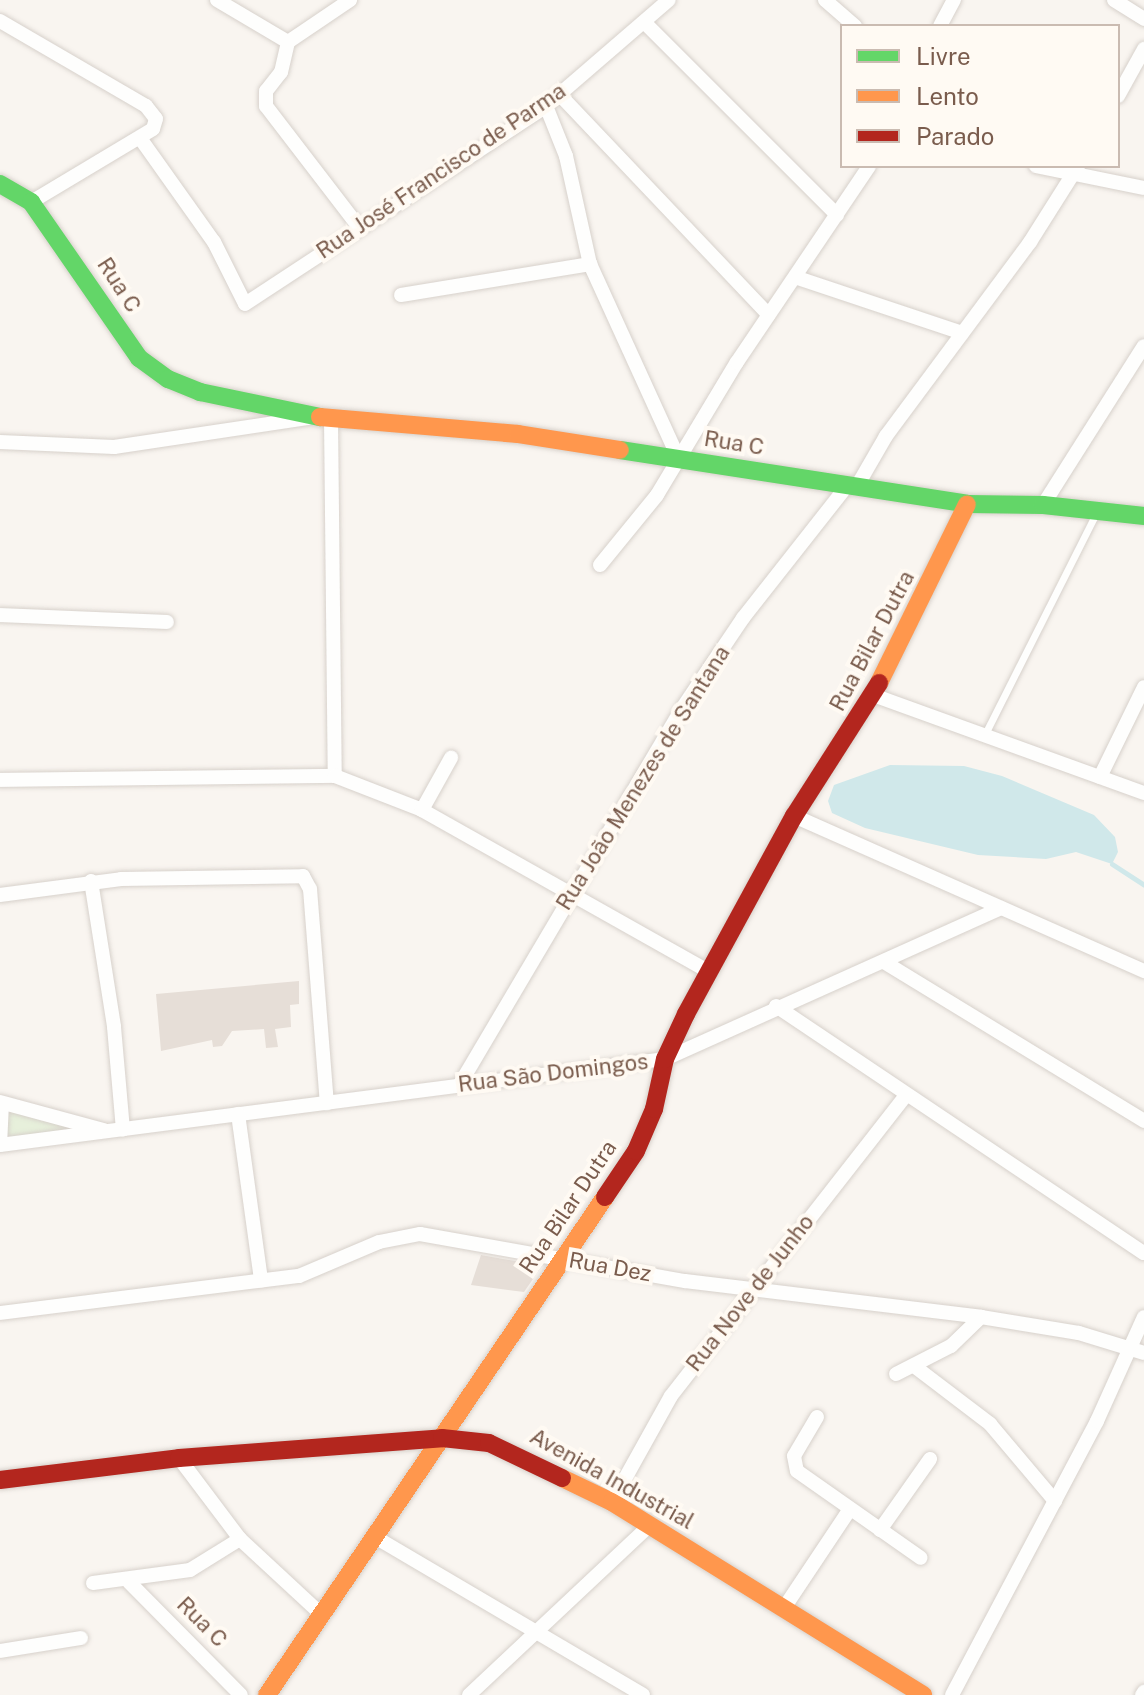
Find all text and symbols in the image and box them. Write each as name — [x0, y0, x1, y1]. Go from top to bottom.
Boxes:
legend — [840, 24, 1120, 168]
text: Livre — [916, 42, 971, 70]
street label: Rua José Francisco de Parma — [311, 77, 571, 265]
text: Lento — [916, 82, 979, 110]
text: Parado — [916, 122, 994, 150]
street label: Rua C — [92, 253, 146, 317]
street label: Rua C — [702, 425, 766, 461]
street label: Rua Bilar Dutra — [824, 566, 920, 716]
street label: Rua João Menezes de Santana — [550, 641, 736, 915]
street label: Rua São Domingos — [456, 1048, 650, 1098]
street label: Rua Bilar Dutra — [514, 1135, 622, 1279]
street label: Rua Nove de Junho — [680, 1209, 820, 1377]
street label: Rua Dez — [567, 1247, 653, 1287]
street label: Avenida Industrial — [525, 1423, 699, 1535]
street label: Rua C — [171, 1591, 233, 1653]

